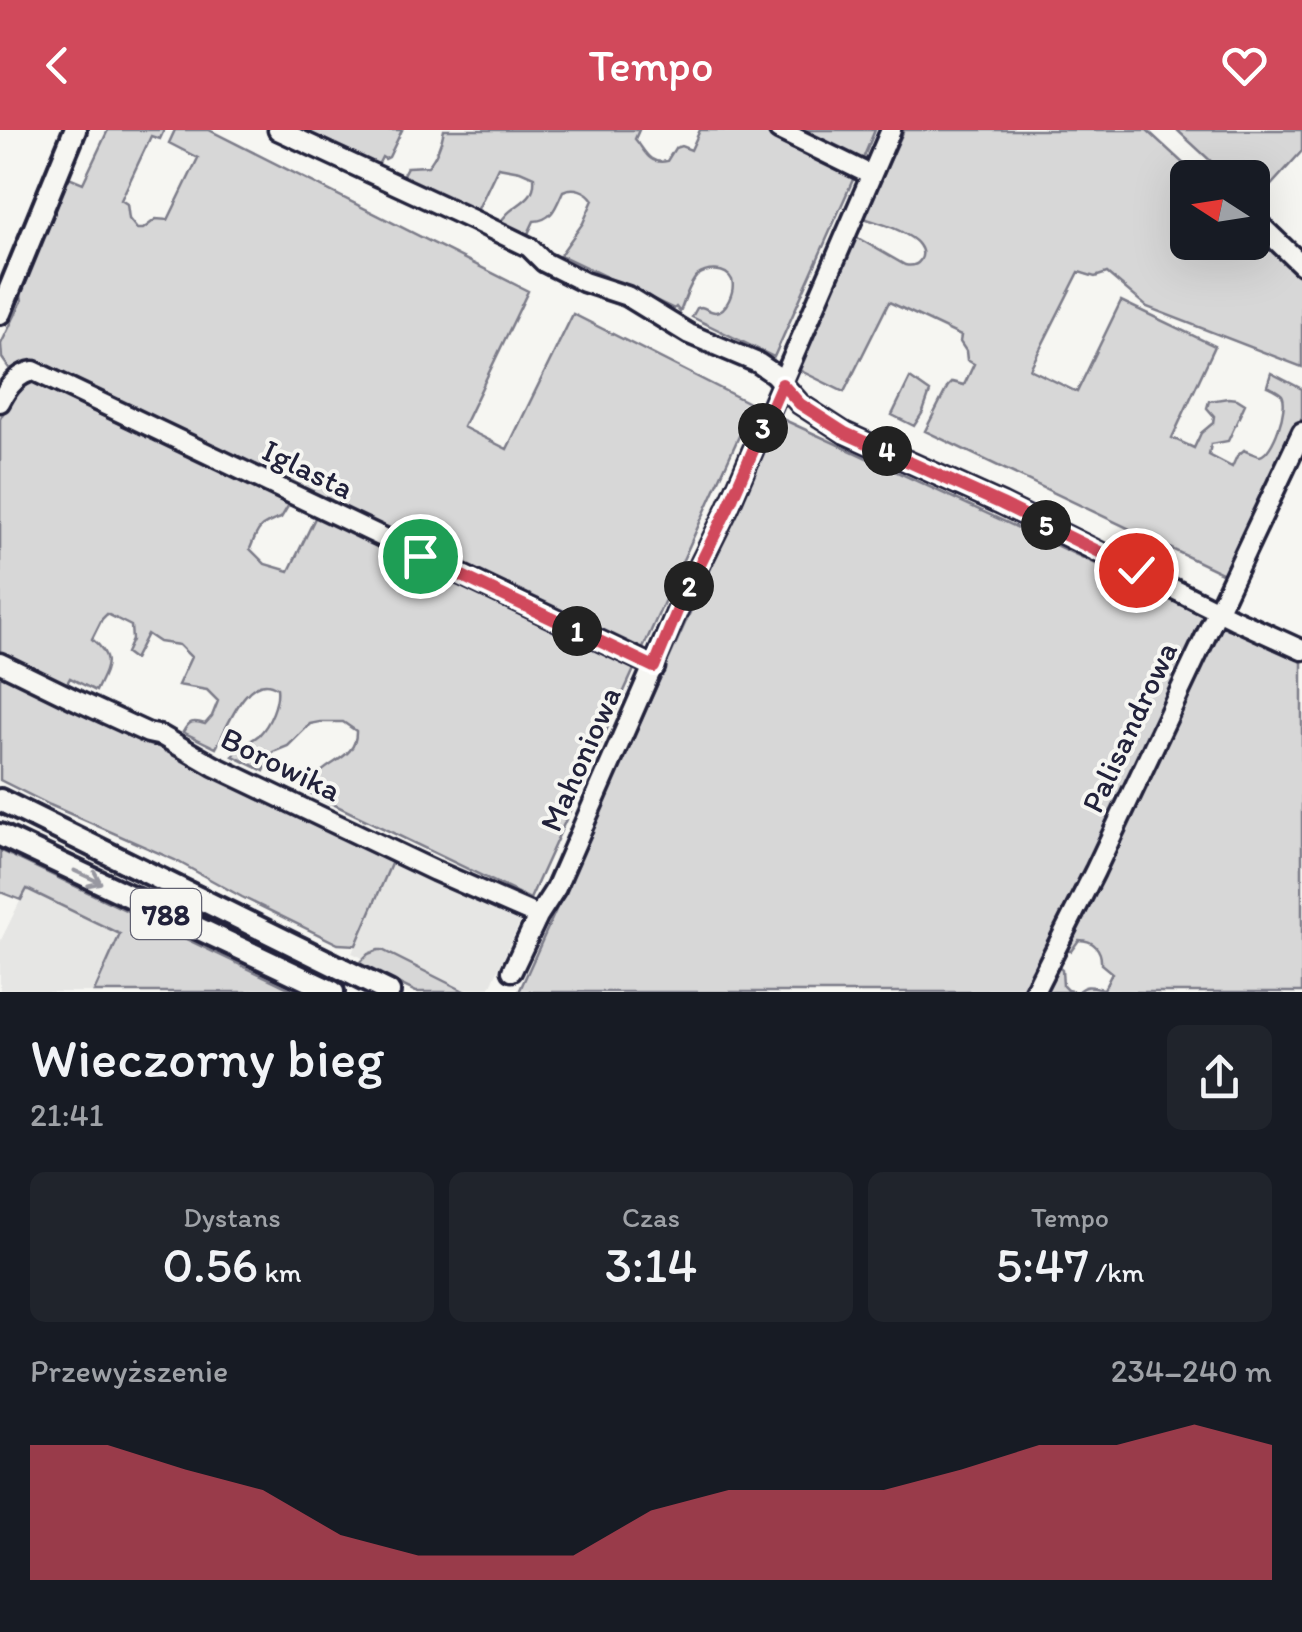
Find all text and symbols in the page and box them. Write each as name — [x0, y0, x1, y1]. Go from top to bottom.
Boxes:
icon: back — [30, 38, 85, 93]
text: Tempo — [588, 38, 714, 92]
icon: heart — [1217, 38, 1272, 93]
north arrow — [1170, 160, 1270, 260]
map controls — [1170, 160, 1270, 260]
pin: 3 — [738, 403, 788, 453]
text: 3 — [755, 411, 771, 445]
pin: 4 — [862, 426, 912, 476]
street label: Iglasta — [256, 431, 360, 507]
text: 4 — [879, 434, 895, 468]
pin: 5 — [1021, 500, 1071, 550]
text: 5 — [1039, 508, 1053, 542]
pin — [378, 514, 463, 599]
pin — [1094, 528, 1179, 613]
icon: arrive — [393, 529, 448, 584]
icon: check — [1109, 543, 1164, 598]
pin: 2 — [664, 561, 714, 611]
text: 2 — [682, 569, 696, 603]
pin: 1 — [552, 606, 602, 656]
text: 1 — [571, 614, 584, 648]
street label: Palisandrowa — [1073, 635, 1185, 818]
street label: Mahoniowa — [531, 681, 629, 837]
street label: Borowika — [215, 719, 348, 810]
one-way arrow — [72, 868, 102, 887]
road number: 788 — [131, 889, 201, 939]
text: Wieczorny bieg — [30, 1025, 384, 1091]
button: share — [1167, 1025, 1272, 1130]
text: 21:41 — [30, 1096, 104, 1134]
text: Dystans — [183, 1200, 281, 1234]
text: Czas — [622, 1200, 680, 1234]
text: Tempo — [1031, 1200, 1109, 1234]
text: 0.56 — [162, 1234, 258, 1295]
text: 3:14 — [605, 1234, 697, 1295]
text: 5:47 — [996, 1234, 1089, 1295]
text: km — [258, 1255, 302, 1289]
text: /km — [1089, 1255, 1144, 1289]
text: Przewyższenie — [30, 1352, 228, 1390]
text: 234–240 m — [1111, 1352, 1272, 1390]

